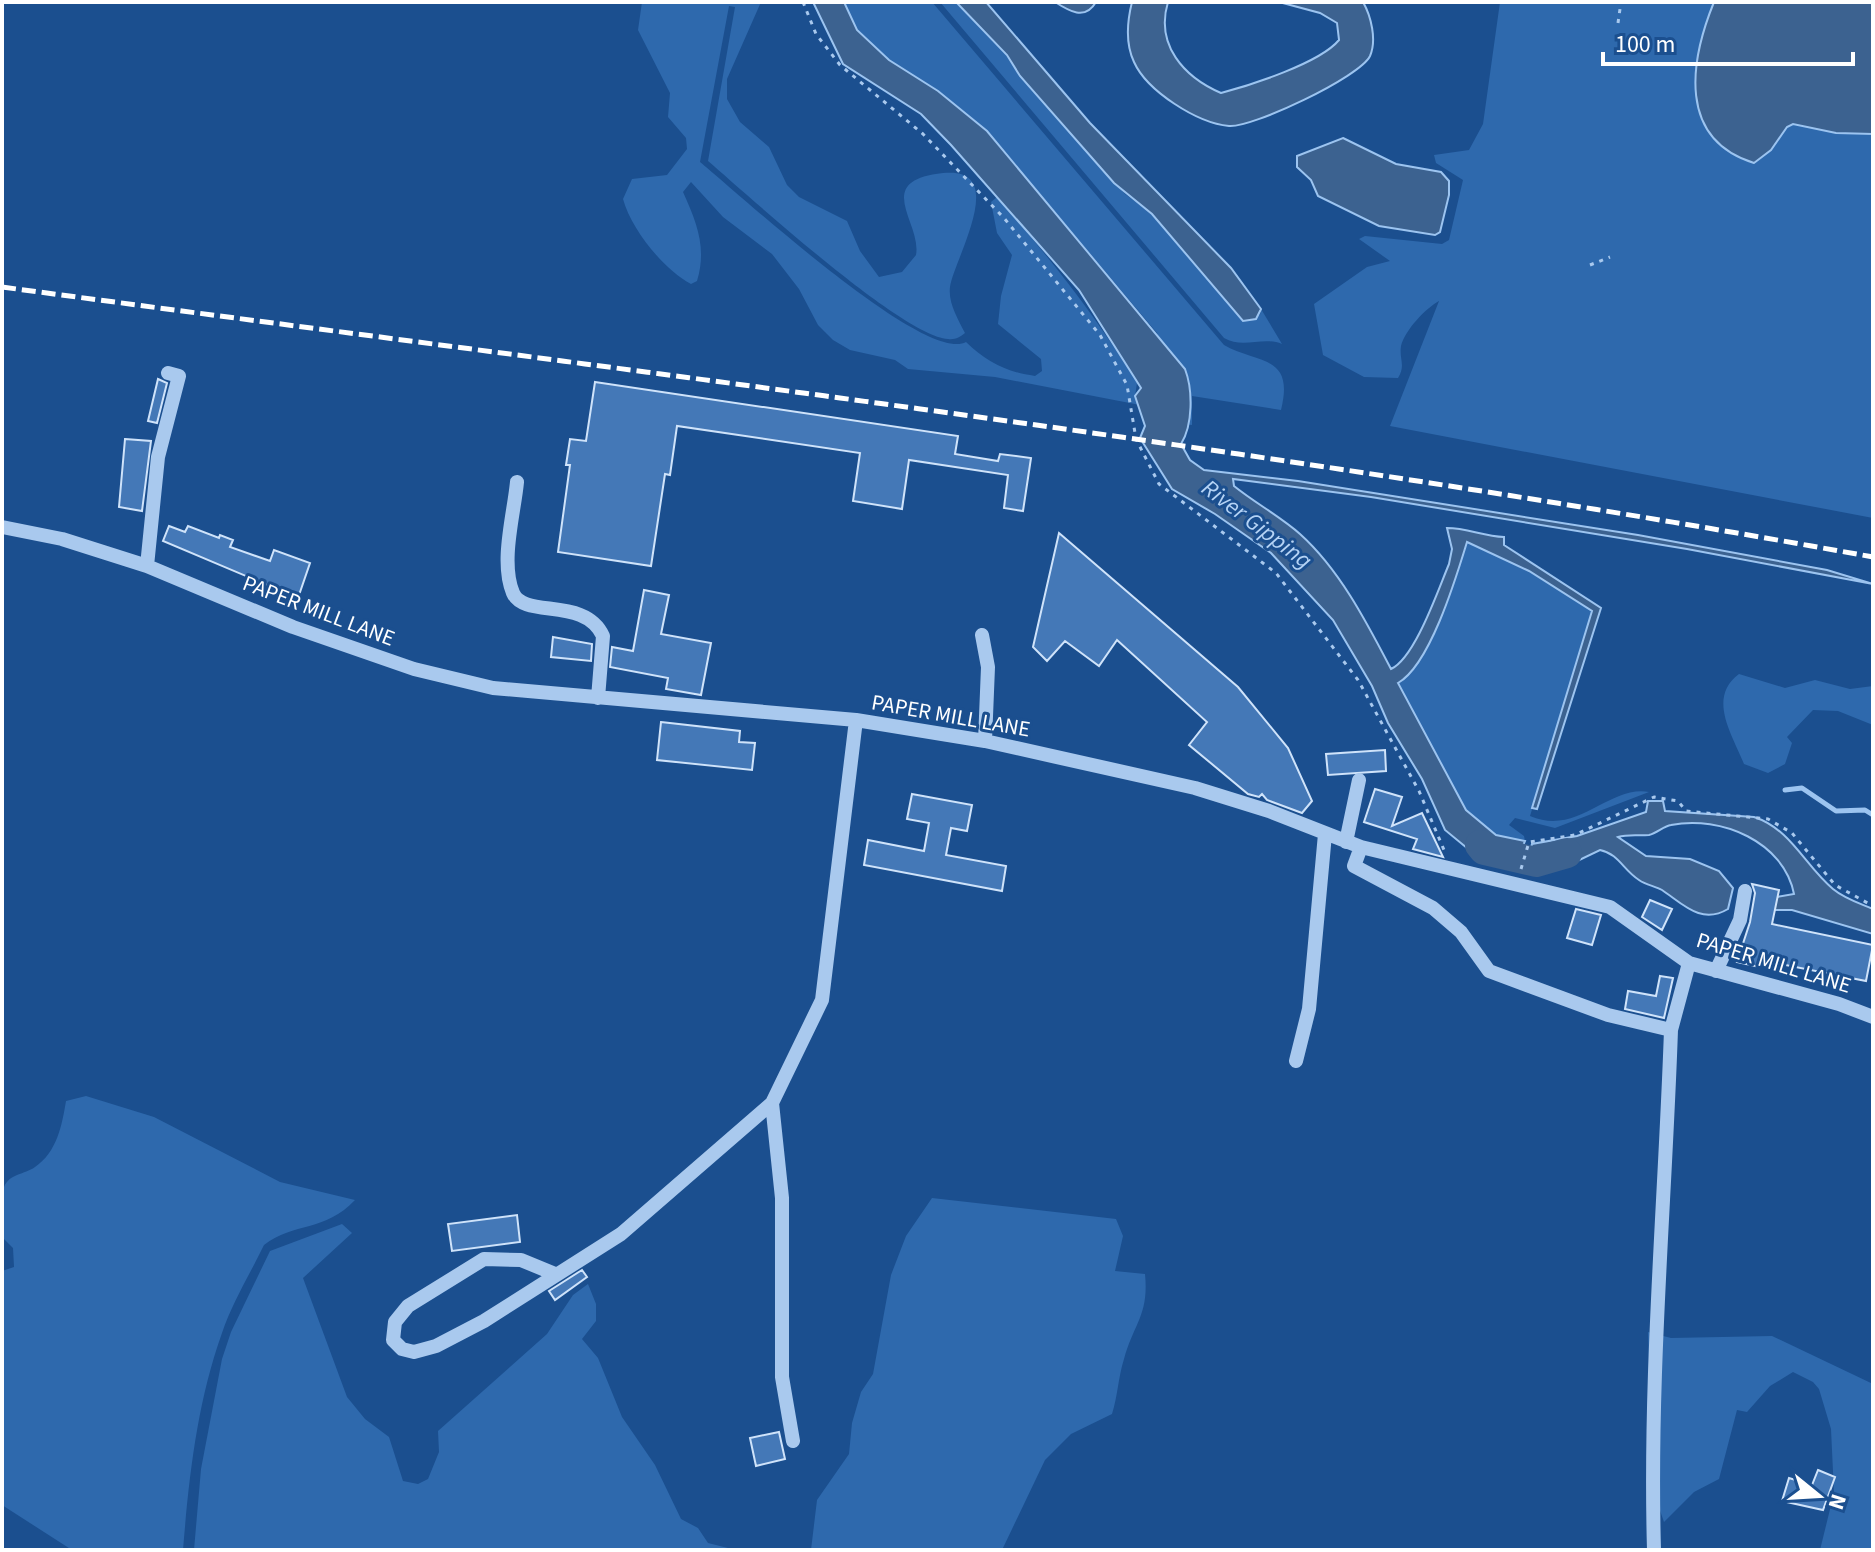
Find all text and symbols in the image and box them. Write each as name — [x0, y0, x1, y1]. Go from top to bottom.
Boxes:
scale bar — [1603, 16, 1853, 66]
text: 100 m — [1615, 27, 1675, 62]
water label: River Gipping — [1194, 471, 1319, 578]
street label: PAPER MILL LANE — [238, 567, 399, 655]
street label: PAPER MILL LANE — [869, 686, 1033, 746]
street label: PAPER MILL LANE — [1692, 924, 1855, 1002]
north arrow — [1779, 1456, 1859, 1536]
text: N — [1820, 1490, 1855, 1514]

